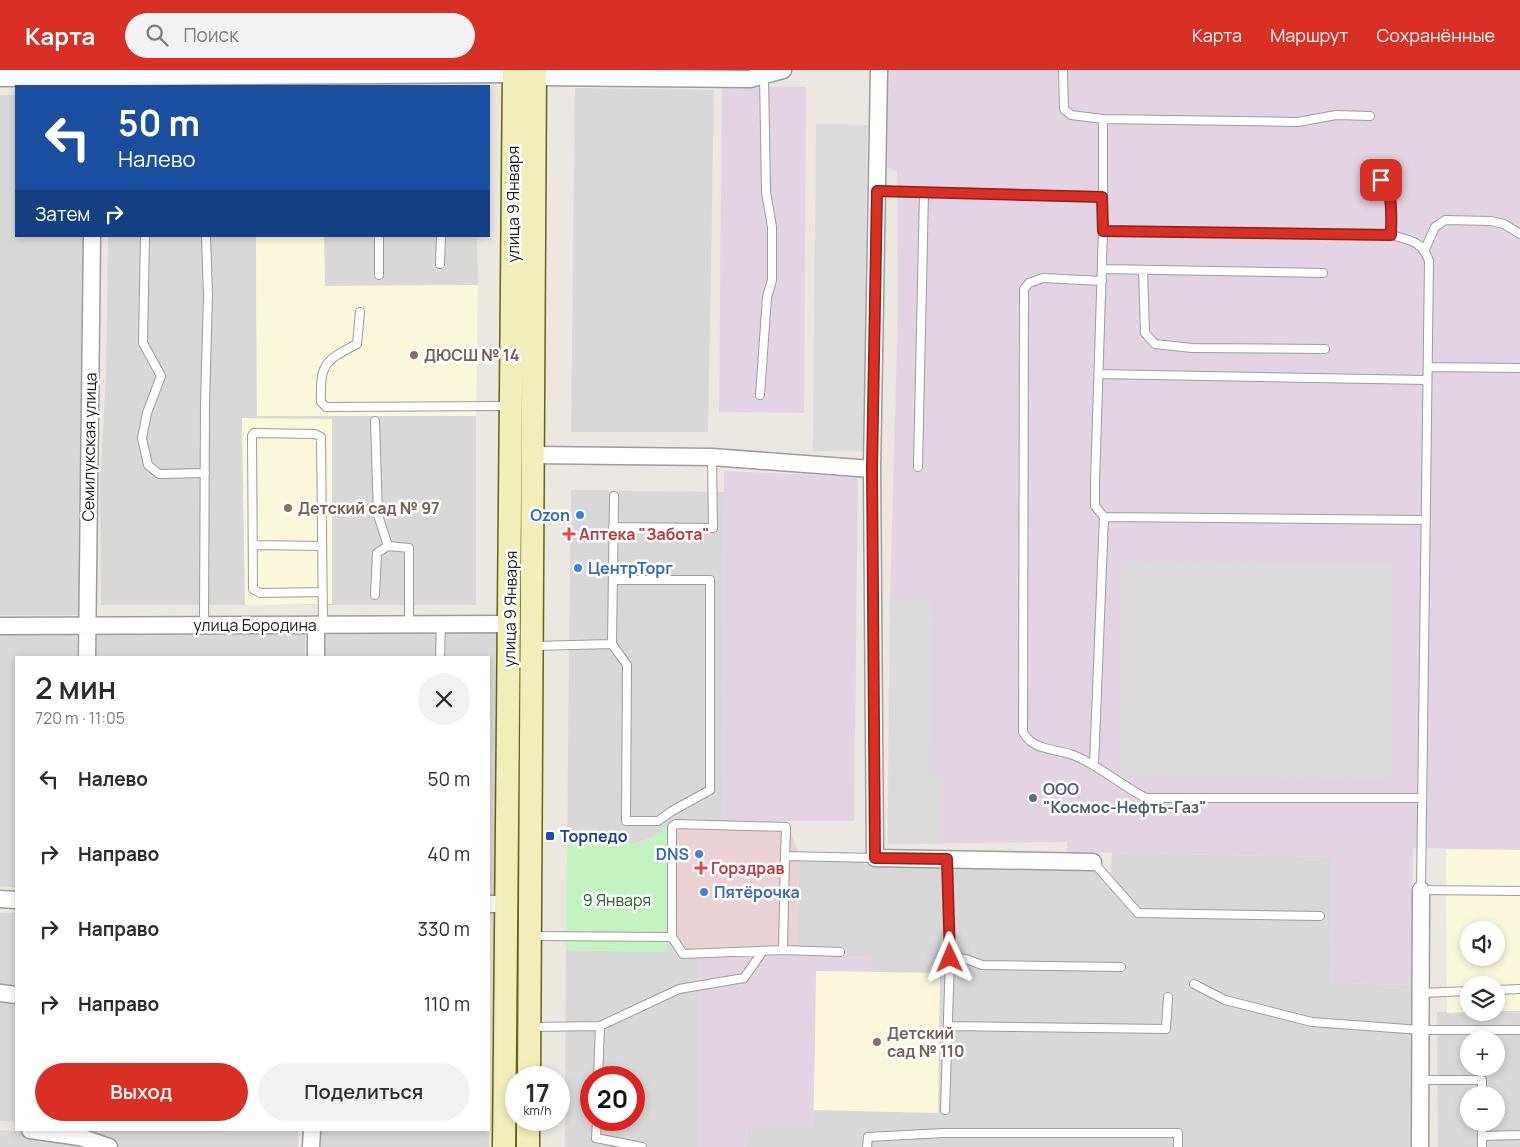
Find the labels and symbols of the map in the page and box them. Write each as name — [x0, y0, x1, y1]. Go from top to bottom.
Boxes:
street label: улица 9 Января — [502, 146, 524, 262]
pin — [1360, 159, 1402, 201]
place label: ДЮСШ № 14 — [424, 344, 519, 366]
marker: ДЮСШ № 14 — [408, 349, 420, 361]
street label: Семилукская улица — [77, 372, 101, 522]
place label: Детский сад № 97 — [298, 497, 440, 519]
marker: Детский сад № 97 — [282, 502, 294, 514]
place label: Ozon — [530, 504, 570, 526]
marker: Ozon — [574, 509, 586, 521]
place label: Аптека "Забота" — [579, 523, 710, 545]
marker: Аптека "Забота" — [563, 528, 575, 540]
street label: улица 9 Января — [498, 550, 522, 668]
place label: ЦентрТорг — [588, 557, 673, 579]
marker: ЦентрТорг — [572, 562, 584, 574]
street label: улица Бородина — [193, 614, 317, 636]
place label: ООО "Космос-Нефть-Газ" — [1043, 778, 1207, 818]
marker: ООО "Космос-Нефть-Газ" — [1027, 792, 1039, 804]
place label: Торпедо — [560, 825, 628, 847]
marker: Торпедо — [544, 830, 556, 842]
place label: DNS — [656, 843, 689, 865]
marker: DNS — [693, 848, 705, 860]
place label: Горздрав — [711, 857, 784, 879]
marker: Горздрав — [695, 862, 707, 874]
place label: Пятёрочка — [714, 881, 800, 903]
marker: Пятёрочка — [698, 886, 710, 898]
park label: 9 Января — [583, 889, 651, 911]
position arrow — [923, 931, 975, 983]
place label: Детский сад № 110 — [887, 1022, 964, 1062]
marker: Детский сад № 110 — [871, 1036, 883, 1048]
speed limit sign: 20 — [580, 1066, 645, 1131]

